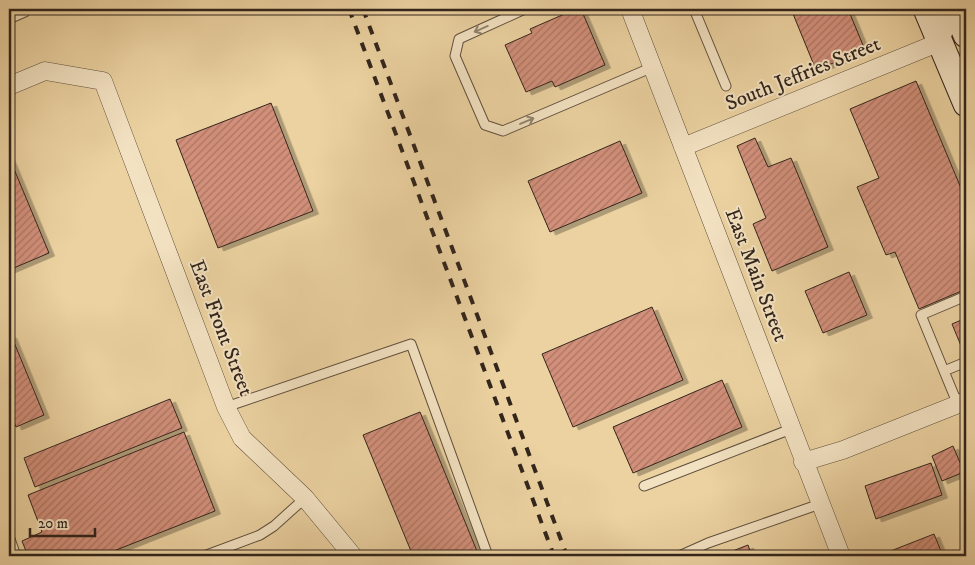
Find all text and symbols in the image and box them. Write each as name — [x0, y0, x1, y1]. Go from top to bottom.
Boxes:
one-way arrow — [474, 24, 489, 34]
street label: South Jeffries Street — [722, 31, 885, 117]
one-way arrow — [519, 115, 534, 125]
street label: East Main Street — [719, 205, 793, 346]
street label: East Front Street — [183, 256, 259, 400]
scale bar — [30, 505, 95, 537]
text: 20 m — [38, 514, 68, 533]

